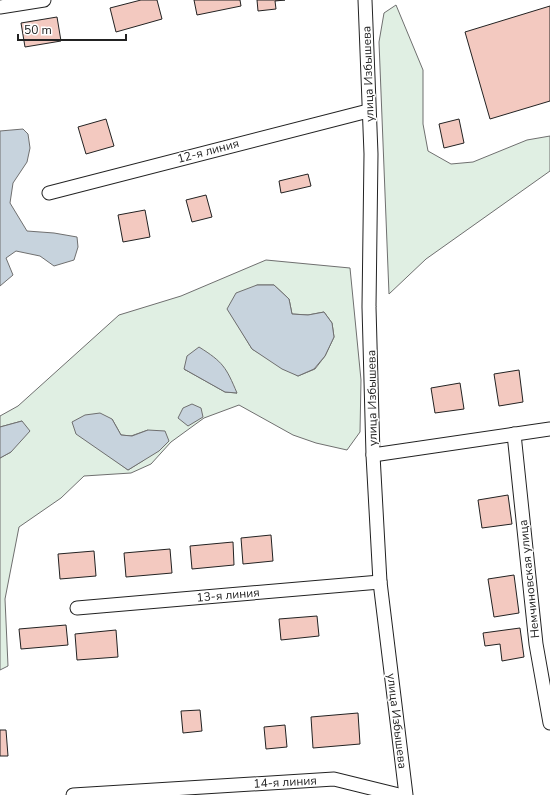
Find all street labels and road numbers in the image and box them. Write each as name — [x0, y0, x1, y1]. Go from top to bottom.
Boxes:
street label: улица Избышева — [358, 26, 378, 122]
street label: 12-я линия — [175, 135, 241, 167]
street label: улица Избышева — [363, 350, 381, 446]
street label: Немчиновская улица — [515, 519, 543, 639]
street label: 13-я линия — [196, 584, 260, 606]
street label: улица Избышева — [383, 672, 411, 770]
street label: 14-я линия — [253, 772, 317, 792]

